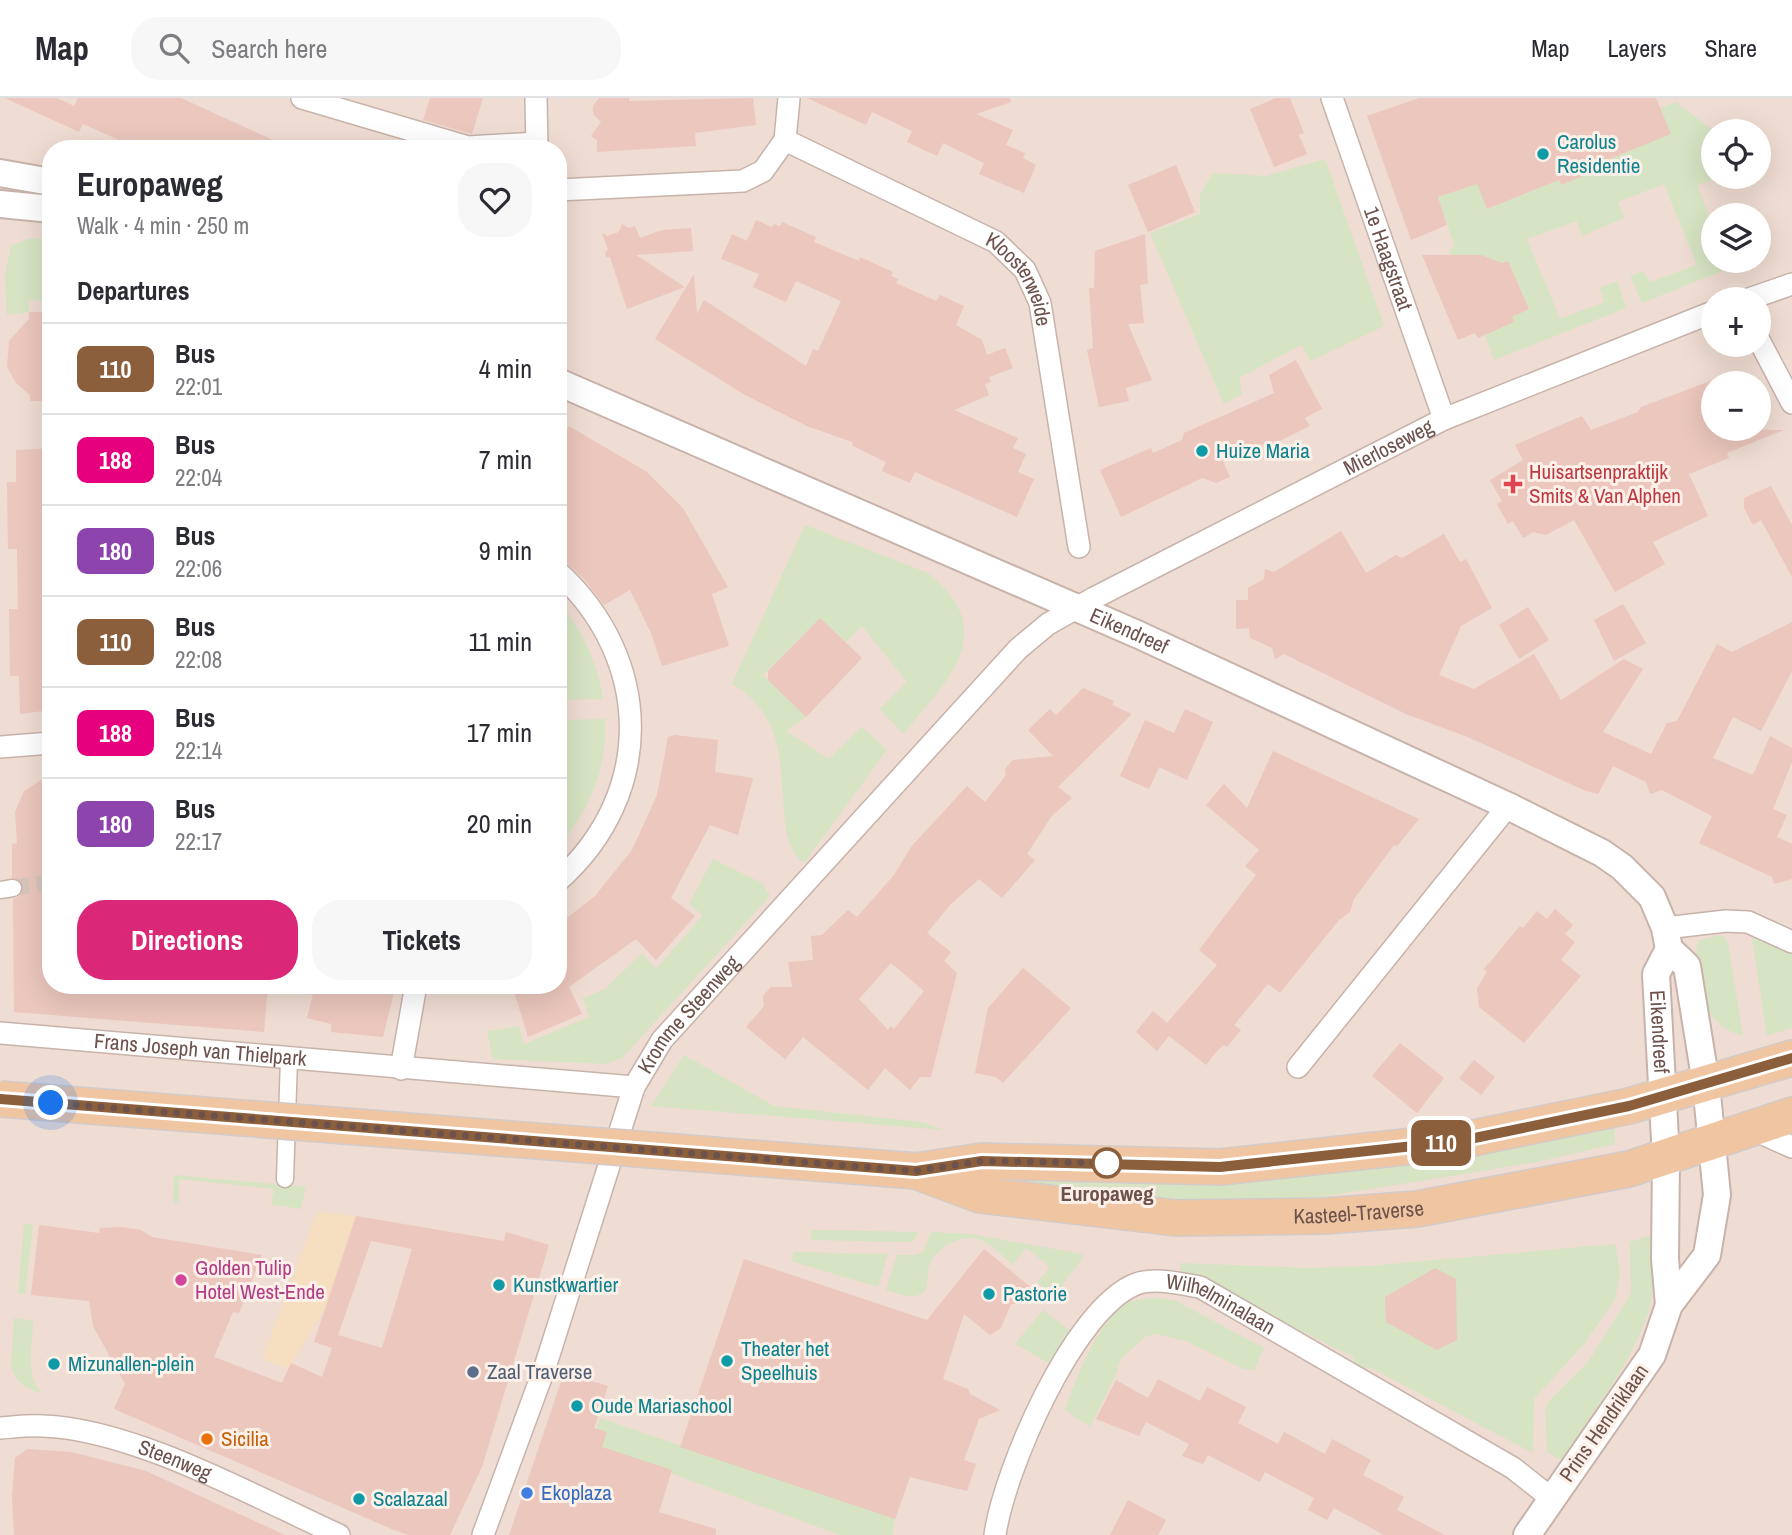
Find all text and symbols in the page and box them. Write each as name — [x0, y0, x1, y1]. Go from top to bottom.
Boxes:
search box — [131, 17, 621, 80]
text: Map — [35, 26, 89, 70]
icon: search — [155, 29, 193, 67]
text: Search here — [211, 31, 327, 66]
text: Map — [1531, 32, 1569, 64]
text: Layers — [1607, 32, 1666, 64]
text: Share — [1704, 32, 1757, 64]
map controls — [1701, 119, 1771, 441]
button: locate — [1701, 119, 1771, 189]
place label: Carolus Residentie — [1557, 127, 1640, 180]
marker: Carolus Residentie — [1535, 146, 1551, 162]
text: Europaweg — [77, 162, 223, 206]
button: heart — [458, 163, 532, 237]
street label: 1e Haagstraat — [1357, 202, 1420, 314]
button: layers — [1701, 203, 1771, 273]
text: Walk · 4 min · 250 m — [77, 210, 249, 241]
street label: Kloosterweide — [981, 224, 1058, 328]
text: Departures — [77, 273, 190, 308]
button: + — [1701, 287, 1771, 357]
text: Bus — [175, 336, 215, 371]
text: 4 min — [479, 351, 532, 386]
text: 110 — [100, 353, 131, 385]
text: 22:01 — [175, 371, 222, 402]
button: − — [1701, 371, 1771, 441]
street label: Mierloseweg — [1338, 412, 1439, 482]
text: Bus — [175, 427, 215, 462]
place label: Huize Maria — [1216, 436, 1310, 465]
text: 7 min — [479, 442, 532, 477]
marker: Huize Maria — [1194, 443, 1210, 459]
text: 188 — [99, 444, 132, 476]
place label: Huisartsenpraktijk Smits & Van Alphen — [1529, 457, 1681, 510]
text: 22:04 — [175, 462, 222, 493]
marker: Huisartsenpraktijk Smits & Van Alphen — [1503, 474, 1523, 494]
text: Bus — [175, 518, 215, 553]
text: 9 min — [479, 533, 532, 568]
text: 180 — [99, 535, 132, 567]
text: 22:06 — [175, 553, 222, 584]
street label: Eikendreef — [1085, 600, 1174, 661]
text: Bus — [175, 609, 215, 644]
text: 11 min — [468, 624, 532, 659]
text: 110 — [100, 626, 131, 658]
text: 22:08 — [175, 644, 222, 675]
text: Bus — [175, 700, 215, 735]
text: 17 min — [467, 715, 532, 750]
text: 188 — [99, 717, 132, 749]
text: 22:14 — [175, 735, 222, 766]
text: Bus — [175, 791, 215, 826]
text: 20 min — [467, 806, 532, 841]
text: 180 — [99, 808, 132, 840]
text: 22:17 — [175, 826, 222, 857]
button: Directions — [77, 900, 298, 980]
button: Tickets — [312, 900, 532, 980]
street label: Kromme Steenweg — [630, 949, 746, 1079]
street label: Eikendreef — [1643, 989, 1676, 1074]
street label: Frans Joseph van Thielpark — [93, 1026, 308, 1073]
your location — [33, 1085, 68, 1120]
line badge: 110 — [1401, 1120, 1481, 1166]
text: 110 — [1425, 1127, 1457, 1159]
marker: Europaweg — [1092, 1148, 1122, 1178]
place label: Europaweg — [1061, 1179, 1154, 1208]
street label: Kasteel-Traverse — [1293, 1193, 1426, 1230]
place label: Golden Tulip Hotel West-Ende — [195, 1253, 325, 1306]
street label: Wilhelminalaan — [1164, 1267, 1281, 1341]
place label: Kunstkwartier — [513, 1270, 619, 1299]
marker: Golden Tulip Hotel West-Ende — [173, 1272, 189, 1288]
marker: Kunstkwartier — [491, 1277, 507, 1293]
place label: Pastorie — [1003, 1279, 1067, 1308]
marker: Pastorie — [981, 1286, 997, 1302]
place label: Theater het Speelhuis — [741, 1334, 829, 1387]
place label: Mizunallen-plein — [68, 1349, 194, 1378]
marker: Theater het Speelhuis — [719, 1353, 735, 1369]
marker: Mizunallen-plein — [46, 1356, 62, 1372]
place label: Zaal Traverse — [487, 1357, 592, 1386]
street label: Prins Hendriklaan — [1552, 1358, 1655, 1487]
marker: Zaal Traverse — [465, 1364, 481, 1380]
place label: Oude Mariaschool — [591, 1391, 732, 1420]
marker: Oude Mariaschool — [569, 1398, 585, 1414]
place label: Sicilia — [221, 1424, 269, 1453]
marker: Sicilia — [199, 1431, 215, 1447]
street label: Steenweg — [134, 1432, 217, 1488]
place label: Ekoplaza — [541, 1478, 612, 1507]
place label: Scalazaal — [373, 1484, 448, 1513]
marker: Ekoplaza — [519, 1485, 535, 1501]
marker: Scalazaal — [351, 1491, 367, 1507]

